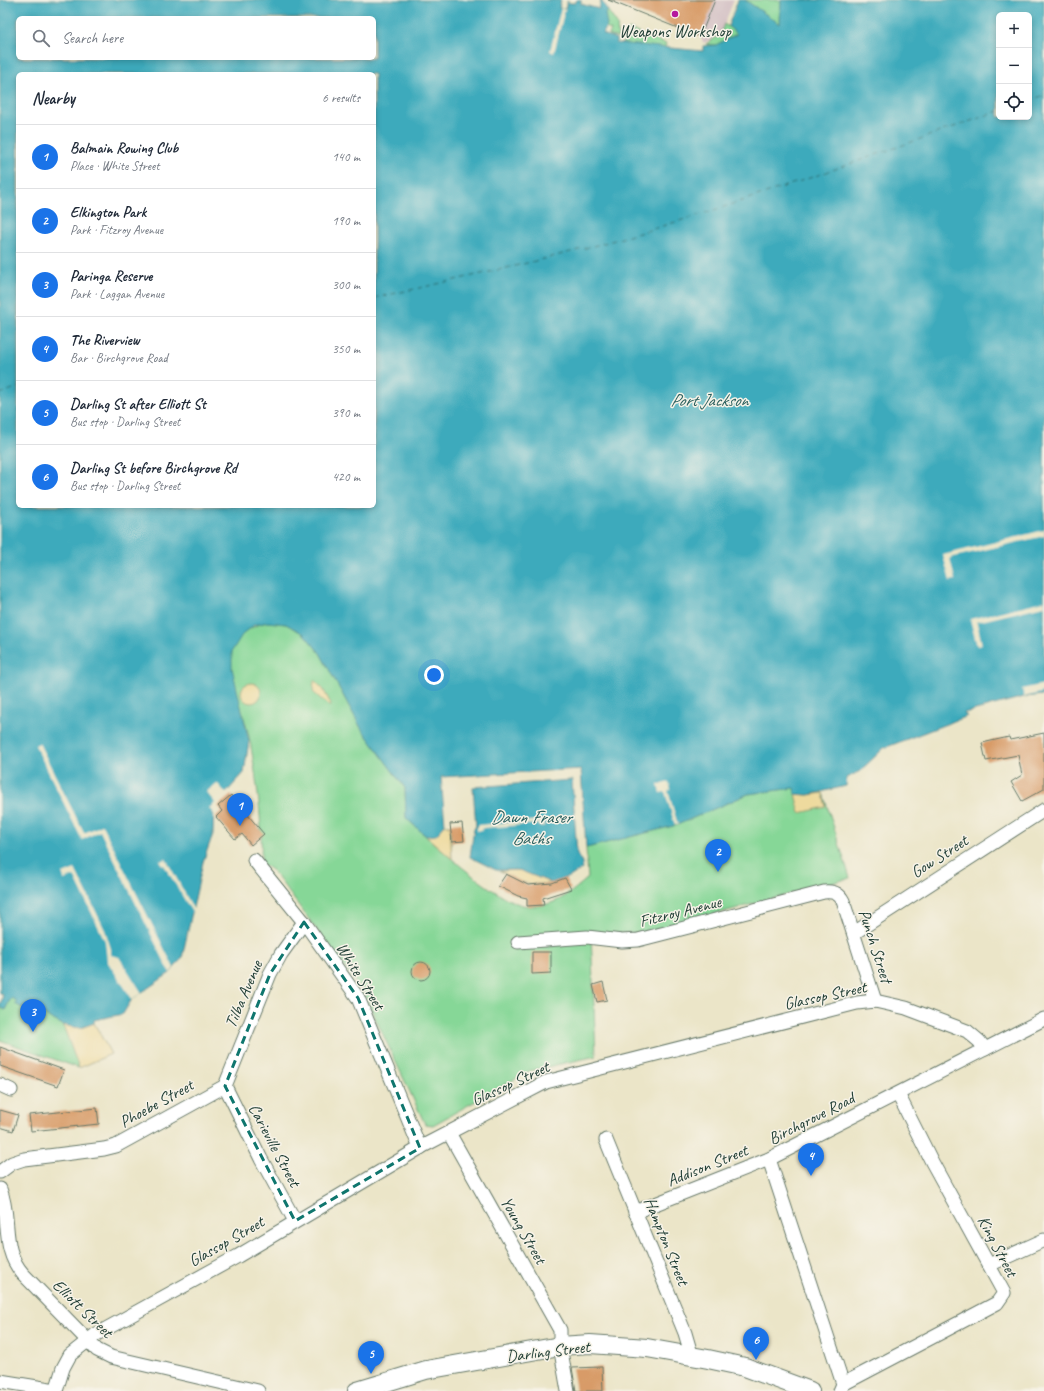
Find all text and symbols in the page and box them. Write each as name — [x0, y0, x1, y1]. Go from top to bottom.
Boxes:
marker: Weapons Workshop — [670, 9, 680, 19]
map controls — [996, 12, 1032, 120]
button: + — [996, 12, 1032, 48]
search box — [16, 16, 376, 60]
place label: Weapons Workshop — [619, 21, 732, 42]
icon: search — [30, 27, 52, 49]
text: Search here — [62, 29, 123, 48]
button: − — [996, 48, 1032, 84]
button: locate — [996, 84, 1032, 120]
text: Nearby — [32, 88, 75, 109]
text: 6 results — [322, 90, 360, 106]
text: Balmain Rowing Club — [70, 139, 178, 158]
text: 1 — [42, 149, 48, 165]
text: 140 m — [332, 149, 360, 165]
text: Place · White Street — [70, 158, 160, 174]
text: Elkington Park — [70, 203, 146, 222]
text: 2 — [42, 213, 48, 229]
text: 190 m — [332, 213, 360, 229]
text: Park · Fitzroy Avenue — [70, 222, 163, 238]
text: Paringa Reserve — [70, 267, 152, 286]
text: 3 — [42, 277, 48, 293]
text: 300 m — [332, 277, 360, 293]
text: Park · Laggan Avenue — [70, 286, 164, 302]
text: The Riverview — [70, 331, 140, 350]
text: 4 — [42, 341, 48, 357]
text: 350 m — [332, 341, 360, 357]
text: Bar · Birchgrove Road — [70, 350, 168, 366]
water label: Port Jackson — [670, 389, 750, 411]
text: Darling St after Elliott St — [70, 395, 206, 414]
text: 5 — [42, 405, 48, 421]
text: 390 m — [332, 405, 360, 421]
text: Bus stop · Darling Street — [70, 414, 180, 430]
text: Darling St before Birchgrove Rd — [70, 459, 237, 478]
text: 6 — [42, 469, 48, 485]
text: 420 m — [332, 469, 360, 485]
text: Bus stop · Darling Street — [70, 478, 180, 494]
your location — [424, 665, 444, 685]
pin: 1 — [227, 793, 253, 826]
water label: Dawn Fraser Baths — [491, 806, 574, 849]
street label: Gow Street — [907, 829, 974, 883]
pin: 2 — [705, 839, 731, 872]
street label: Fitzroy Avenue — [637, 891, 724, 932]
street label: Punch Street — [854, 907, 898, 988]
street label: White Street — [332, 939, 391, 1016]
street label: Tilba Avenue — [220, 956, 268, 1031]
street label: Glassop Street — [782, 976, 870, 1014]
pin: 3 — [20, 999, 46, 1032]
street label: Glassop Street — [468, 1055, 555, 1111]
street label: Phoebe Street — [116, 1073, 199, 1132]
street label: Birchgrove Road — [765, 1087, 860, 1149]
street label: Carieville Street — [244, 1100, 306, 1193]
street label: Addison Street — [664, 1139, 753, 1191]
pin: 4 — [798, 1143, 824, 1176]
street label: Young Street — [496, 1193, 552, 1270]
street label: Hampton Street — [639, 1194, 695, 1290]
street label: Glassop Street — [185, 1210, 270, 1271]
street label: King Street — [973, 1212, 1024, 1283]
street label: Elliott Street — [48, 1274, 119, 1344]
pin: 6 — [743, 1327, 769, 1360]
street label: Darling Street — [505, 1336, 593, 1367]
pin: 5 — [358, 1341, 384, 1374]

